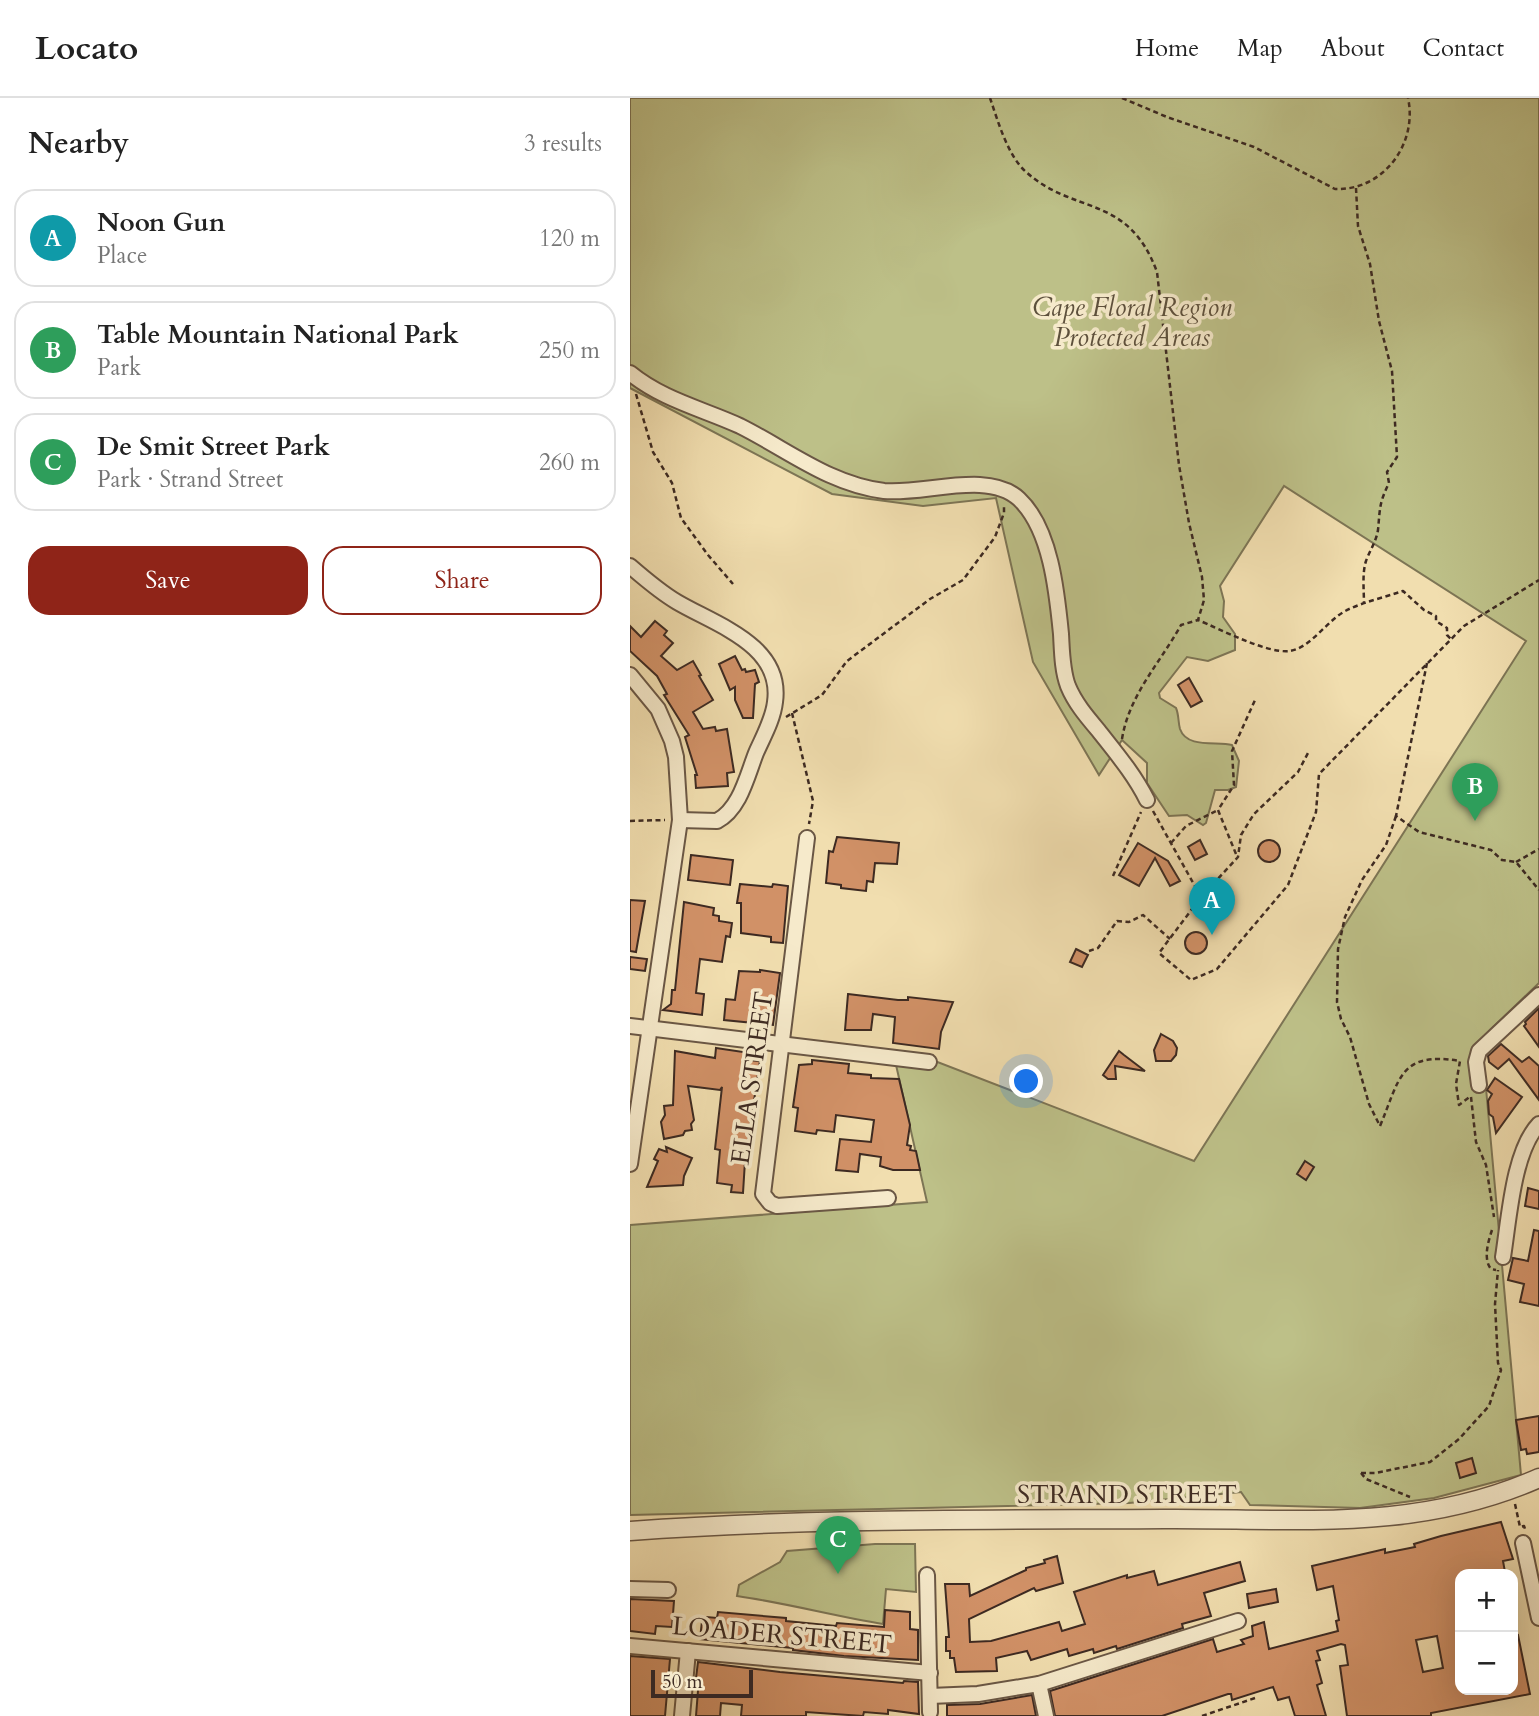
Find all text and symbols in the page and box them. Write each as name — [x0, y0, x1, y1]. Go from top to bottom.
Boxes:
text: Locato — [35, 26, 138, 71]
text: Home — [1135, 32, 1199, 65]
text: Map — [1237, 32, 1283, 65]
text: About — [1321, 32, 1385, 65]
text: Contact — [1423, 32, 1504, 65]
text: Nearby — [28, 123, 129, 164]
text: 3 results — [524, 128, 602, 159]
text: Noon Gun — [97, 205, 226, 240]
text: A — [44, 223, 62, 254]
text: 120 m — [539, 223, 600, 254]
text: Place — [97, 240, 147, 271]
park label: Cape Floral Region Protected Areas — [1032, 290, 1232, 355]
text: Table Mountain National Park — [97, 317, 459, 352]
text: B — [45, 335, 61, 366]
text: 250 m — [539, 335, 600, 366]
text: Park — [97, 352, 141, 383]
text: De Smit Street Park — [97, 429, 330, 464]
text: C — [44, 447, 62, 478]
text: 260 m — [539, 447, 600, 478]
text: Park · Strand Street — [97, 464, 283, 495]
button: Save — [28, 546, 308, 615]
button: Share — [322, 546, 602, 615]
pin: B — [1452, 763, 1498, 821]
pin: A — [1189, 877, 1235, 935]
street label: ELLA STREET — [723, 989, 781, 1167]
your location — [1009, 1064, 1043, 1098]
street label: STRAND STREET — [1017, 1477, 1237, 1512]
pin: C — [815, 1516, 861, 1574]
map controls — [1455, 1569, 1518, 1695]
button: + — [1455, 1569, 1518, 1632]
street label: LOADER STREET — [671, 1608, 893, 1662]
button: − — [1455, 1632, 1518, 1695]
scale bar — [651, 1667, 752, 1699]
text: 50 m — [662, 1669, 703, 1695]

